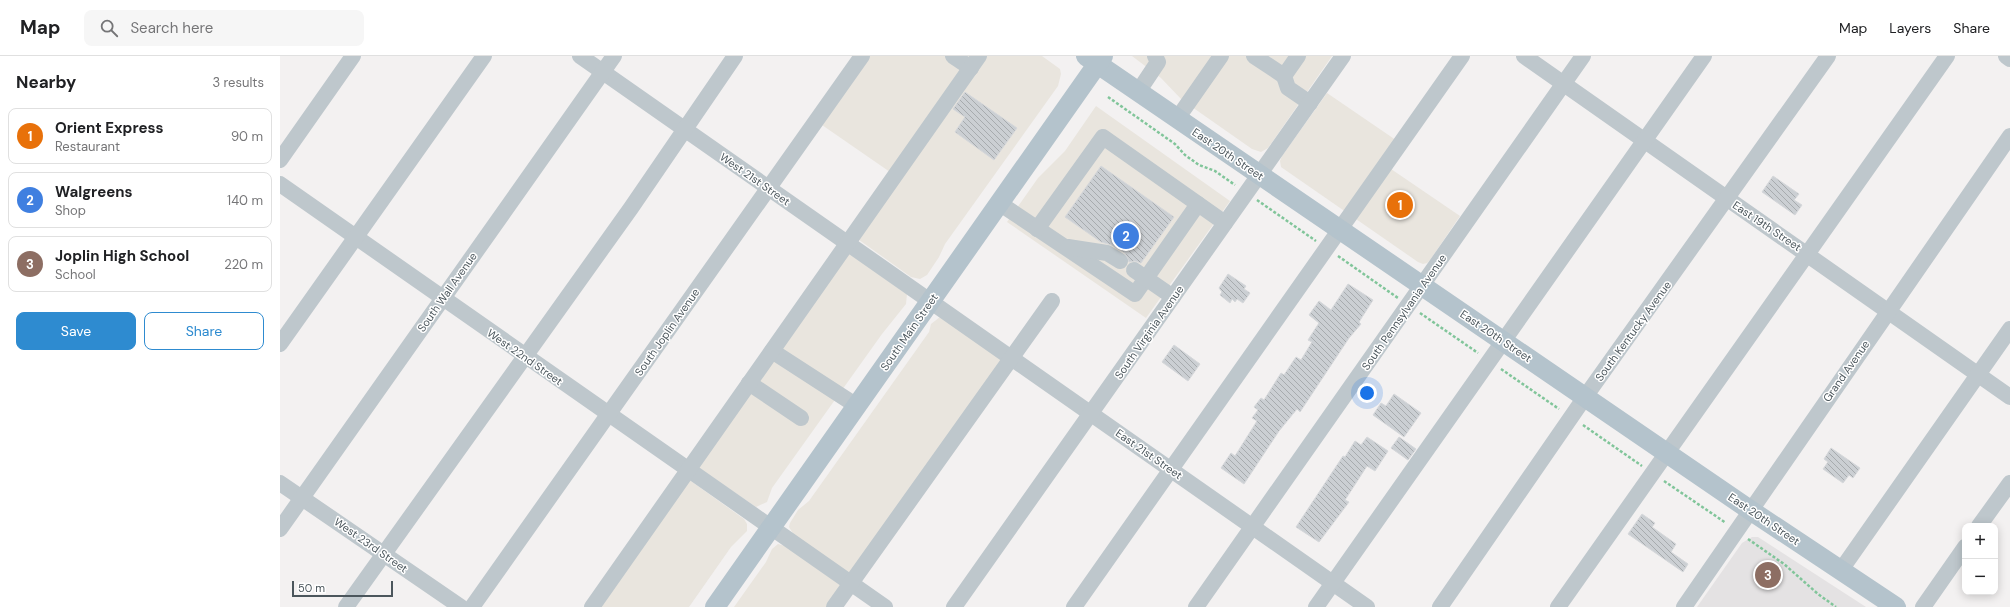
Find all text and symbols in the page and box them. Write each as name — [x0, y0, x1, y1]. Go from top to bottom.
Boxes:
search box — [84, 10, 364, 46]
text: Map — [20, 15, 60, 40]
icon: search — [98, 17, 120, 39]
text: Search here — [130, 18, 213, 38]
text: Map — [1839, 19, 1867, 37]
text: Layers — [1889, 19, 1931, 37]
text: Share — [1953, 19, 1990, 37]
text: Nearby — [16, 71, 76, 93]
text: 3 results — [212, 74, 264, 91]
text: Orient Express — [55, 118, 163, 138]
street label: East 20th Street — [1190, 125, 1266, 183]
text: 1 — [28, 128, 32, 145]
text: 90 m — [231, 128, 263, 145]
text: Restaurant — [55, 138, 120, 155]
street label: West 21st Street — [717, 150, 793, 208]
text: Walgreens — [55, 182, 132, 202]
pin: 1 — [1387, 190, 1413, 220]
text: 2 — [26, 192, 34, 209]
text: 140 m — [227, 192, 263, 209]
street label: East 19th Street — [1730, 198, 1804, 254]
text: Shop — [55, 202, 86, 219]
pin: 2 — [1113, 221, 1139, 251]
text: Joplin High School — [55, 246, 189, 266]
street label: South Wall Avenue — [414, 249, 480, 335]
street label: South Pennsylvania Avenue — [1359, 251, 1449, 373]
text: 3 — [26, 256, 34, 273]
text: 220 m — [224, 256, 263, 273]
text: School — [55, 266, 96, 283]
street label: South Kentucky Avenue — [1592, 278, 1674, 384]
street label: South Virginia Avenue — [1112, 283, 1186, 381]
street label: South Joplin Avenue — [632, 286, 702, 378]
street label: South Main Street — [877, 291, 941, 373]
street label: East 20th Street — [1458, 307, 1534, 365]
button: Save — [16, 312, 136, 350]
button: Share — [144, 312, 264, 350]
street label: West 22nd Street — [485, 326, 565, 388]
street label: Grand Avenue — [1820, 338, 1872, 404]
your location — [1357, 383, 1377, 403]
street label: East 21st Street — [1113, 426, 1185, 482]
street label: East 20th Street — [1726, 490, 1802, 548]
street label: West 23rd Street — [332, 514, 410, 576]
map controls — [1962, 523, 1998, 595]
button: + — [1962, 523, 1998, 559]
button: − — [1962, 559, 1998, 595]
pin: 3 — [1755, 560, 1781, 590]
scale bar — [292, 579, 393, 598]
text: 50 m — [298, 581, 325, 595]

